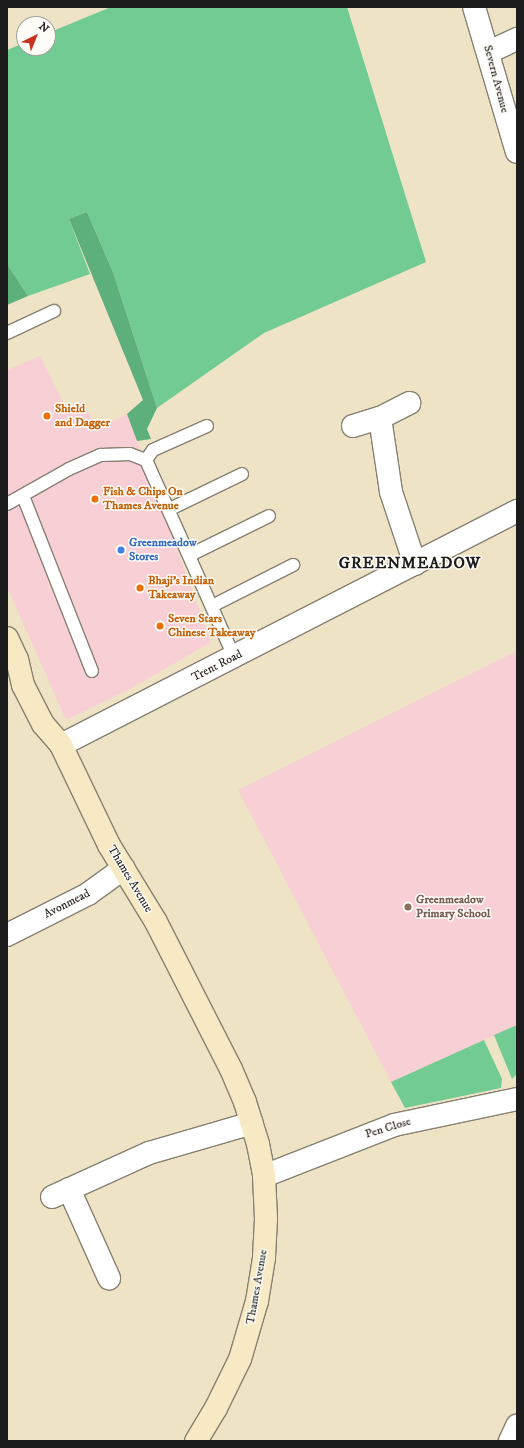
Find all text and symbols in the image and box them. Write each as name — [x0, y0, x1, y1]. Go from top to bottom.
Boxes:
north arrow — [16, 16, 56, 56]
text: N — [35, 20, 52, 36]
street label: Severn Avenue — [480, 44, 512, 114]
place label: Shield and Dagger — [55, 402, 110, 430]
marker: Shield and Dagger — [42, 411, 52, 421]
place label: Fish & Chips On Thames Avenue — [103, 485, 183, 513]
marker: Fish & Chips On Thames Avenue — [90, 494, 100, 504]
place label: Greenmeadow Stores — [129, 536, 197, 564]
marker: Greenmeadow Stores — [116, 545, 126, 555]
district label: GREENMEADOW — [339, 553, 481, 573]
place label: Bhaji's Indian Takeaway — [148, 574, 214, 602]
marker: Bhaji's Indian Takeaway — [135, 583, 145, 593]
place label: Seven Stars Chinese Takeaway — [168, 612, 255, 640]
marker: Seven Stars Chinese Takeaway — [155, 621, 165, 631]
street label: Trent Road — [189, 647, 245, 685]
street label: Thames Avenue — [104, 843, 156, 915]
street label: Avonmead — [42, 886, 92, 922]
place label: Greenmeadow Primary School — [416, 893, 490, 921]
marker: Greenmeadow Primary School — [403, 902, 413, 912]
street label: Pen Close — [363, 1114, 413, 1142]
street label: Thames Avenue — [243, 1249, 271, 1325]

